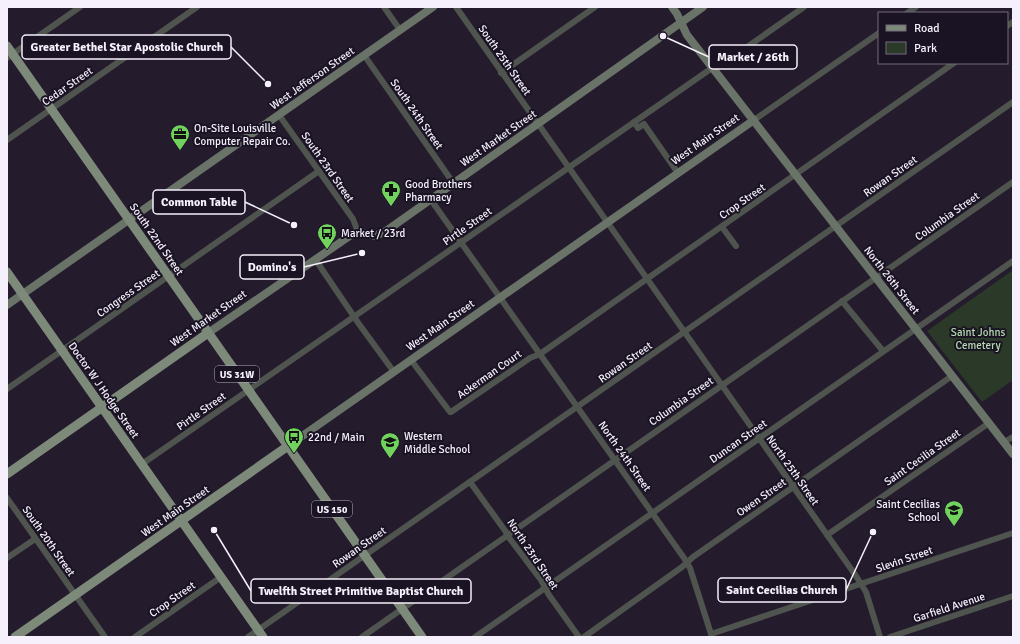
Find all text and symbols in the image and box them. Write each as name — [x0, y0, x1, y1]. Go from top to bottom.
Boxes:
legend — [878, 12, 1008, 64]
text: Road — [914, 21, 940, 36]
street label: South 25th Street — [475, 23, 534, 98]
callout: Greater Bethel Star Apostolic Church — [22, 35, 231, 59]
text: Greater Bethel Star Apostolic Church — [31, 40, 224, 55]
text: Park — [914, 41, 937, 56]
street label: West Jefferson Street — [268, 44, 357, 112]
callout: Market / 26th — [709, 45, 797, 69]
text: Market / 26th — [717, 50, 790, 65]
street label: Cedar Street — [40, 64, 95, 109]
street label: South 24th Street — [387, 77, 446, 152]
street label: West Market Street — [458, 107, 539, 169]
street label: West Main Street — [669, 111, 742, 168]
place label: On-Site Louisville Computer Repair Co. — [194, 122, 291, 148]
office icon: On-Site Louisville Computer Repair Co. — [169, 123, 191, 151]
street label: South 23rd Street — [299, 130, 357, 205]
street label: Rowan Street — [861, 153, 920, 200]
place label: Good Brothers Pharmacy — [405, 178, 472, 204]
pharmacy icon: Good Brothers Pharmacy — [380, 179, 402, 207]
street label: Crop Street — [717, 181, 768, 222]
street label: Columbia Street — [913, 189, 982, 243]
callout: Common Table — [153, 190, 245, 214]
text: Common Table — [161, 195, 237, 210]
street label: South 22nd Street — [127, 201, 186, 278]
street label: Pirtle Street — [440, 205, 495, 248]
bus stop icon: Market / 23rd — [316, 222, 338, 250]
place label: Market / 23rd — [341, 227, 405, 240]
street label: North 26th Street — [861, 244, 922, 317]
callout: Domino's — [240, 255, 304, 279]
text: Domino's — [248, 260, 297, 275]
street label: Congress Street — [94, 267, 163, 320]
street label: West Market Street — [168, 287, 249, 349]
street label: West Main Street — [404, 297, 477, 354]
park label: Saint Johns Cemetery — [951, 326, 1005, 352]
street label: Rowan Street — [596, 339, 655, 386]
street label: Doctor W J Hodge Street — [65, 340, 142, 441]
street label: Ackerman Court — [454, 347, 524, 401]
road number: US 31W — [215, 366, 259, 382]
street label: Columbia Street — [647, 374, 716, 428]
street label: Pirtle Street — [174, 390, 229, 433]
street label: Duncan Street — [707, 417, 770, 466]
street label: North 24th Street — [596, 419, 654, 494]
bus stop icon: 22nd / Main — [283, 426, 305, 454]
street label: Saint Cecilia Street — [882, 426, 963, 489]
place label: Western Middle School — [404, 430, 471, 456]
place label: 22nd / Main — [308, 431, 365, 444]
school or university icon: Western Middle School — [379, 431, 401, 459]
street label: North 25th Street — [764, 433, 822, 508]
street label: Owen Street — [734, 475, 789, 519]
street label: West Main Street — [139, 483, 212, 540]
place label: Saint Cecilias School — [876, 498, 940, 524]
school or university icon: Saint Cecilias School — [943, 499, 965, 527]
road number: US 150 — [312, 501, 352, 517]
street label: South 20th Street — [19, 504, 78, 579]
street label: North 23rd Street — [504, 516, 561, 592]
street label: Rowan Street — [330, 524, 389, 571]
street label: Slevin Street — [874, 544, 935, 575]
callout: Saint Cecilias Church — [718, 578, 846, 602]
street label: Crop Street — [147, 579, 198, 620]
callout: Twelfth Street Primitive Baptist Church — [251, 579, 471, 603]
text: Saint Cecilias Church — [726, 583, 838, 598]
text: Twelfth Street Primitive Baptist Church — [259, 584, 464, 599]
street label: Garfield Avenue — [912, 590, 987, 625]

